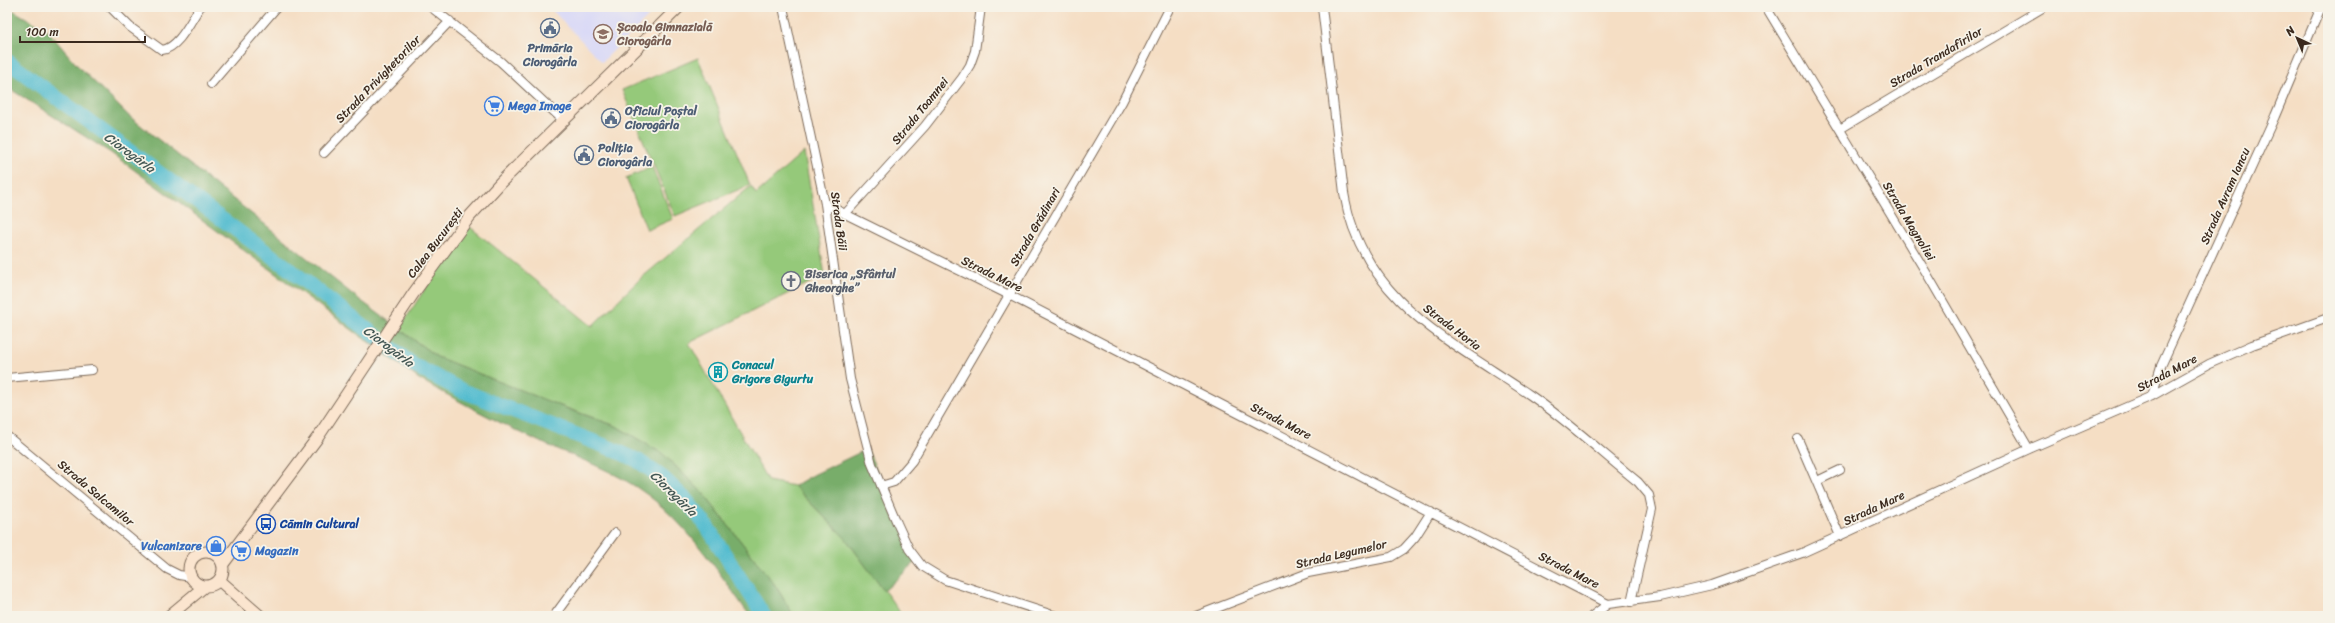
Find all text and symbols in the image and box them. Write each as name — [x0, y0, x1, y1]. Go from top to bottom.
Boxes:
place label: Școala Gimnazială Ciorogârla — [616, 16, 713, 52]
public building icon: Primăria Ciorogârla — [539, 17, 561, 39]
scale bar — [20, 18, 145, 44]
north arrow — [2277, 18, 2317, 58]
street label: Strada Trandafirilor — [1885, 20, 1988, 94]
text: 100 m — [26, 21, 59, 43]
text: N — [2280, 21, 2300, 41]
school or university icon: Școala Gimnazială Ciorogârla — [592, 23, 614, 45]
street label: Strada Privighetorilor — [330, 29, 427, 128]
place label: Primăria Ciorogârla — [522, 37, 577, 73]
street label: Strada Toamnei — [886, 72, 955, 150]
supermarket icon: Mega Image — [483, 95, 505, 117]
place label: Mega Image — [507, 95, 572, 117]
place label: Oficiul Poștal Ciorogârla — [624, 100, 698, 136]
public building icon: Oficiul Poștal Ciorogârla — [600, 107, 622, 129]
water label: Ciorogârla — [99, 126, 161, 180]
place label: Poliția Ciorogârla — [597, 137, 652, 173]
street label: Strada Avram Iancu — [2194, 143, 2257, 248]
public building icon: Poliția Ciorogârla — [573, 144, 595, 166]
street label: Strada Magnoliei — [1877, 177, 1942, 266]
street label: Strada Grădinari — [1003, 183, 1067, 271]
street label: Strada Băii — [824, 190, 854, 253]
street label: Calea București — [401, 202, 469, 283]
street label: Strada Mare — [957, 250, 1027, 298]
place label: Biserica „Sfântul Gheorghe” — [804, 263, 896, 299]
church icon: Biserica „Sfântul Gheorghe” — [780, 270, 802, 292]
street label: Strada Horia — [1418, 298, 1487, 357]
water label: Ciorogârla — [358, 320, 420, 374]
street label: Strada Mare — [2133, 348, 2201, 398]
place label: Conacul Grigore Gigurtu — [731, 354, 814, 390]
building icon: Conacul Grigore Gigurtu — [707, 361, 729, 383]
street label: Strada Mare — [1247, 396, 1315, 446]
street label: Strada Salcamilor — [53, 454, 140, 533]
water label: Ciorogârla — [645, 465, 704, 523]
street label: Strada Mare — [1839, 484, 1909, 532]
bus stop icon: Cămin Cultural — [255, 513, 277, 535]
place label: Cămin Cultural — [279, 513, 360, 535]
street label: Strada Legumelor — [1293, 533, 1390, 575]
place label: Vulcanizare — [141, 535, 203, 557]
shop icon: Vulcanizare — [205, 535, 227, 557]
supermarket icon: Magazin — [230, 540, 252, 562]
place label: Magazin — [254, 540, 299, 562]
street label: Strada Mare — [1535, 545, 1603, 595]

